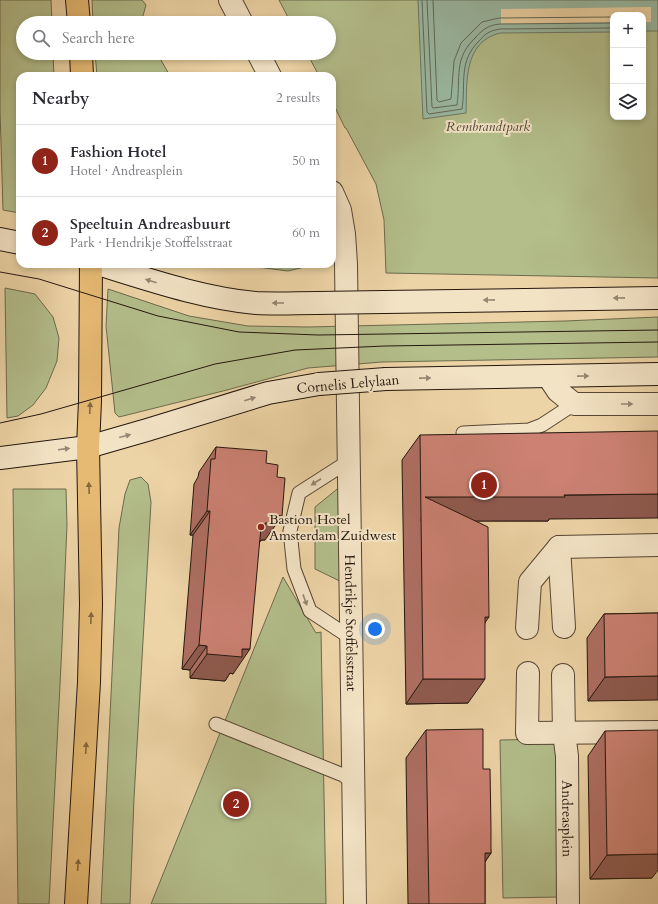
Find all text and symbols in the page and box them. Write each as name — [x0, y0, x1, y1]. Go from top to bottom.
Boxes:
map controls — [610, 12, 646, 120]
button: + — [610, 12, 646, 48]
search box — [16, 16, 336, 60]
icon: search — [30, 27, 52, 49]
text: Search here — [62, 28, 135, 48]
button: − — [610, 48, 646, 84]
button: layers — [610, 84, 646, 120]
text: Nearby — [32, 87, 89, 110]
text: 2 results — [276, 89, 320, 107]
park label: Rembrandtpark — [446, 117, 530, 136]
text: Fashion Hotel — [70, 142, 166, 162]
text: 1 — [42, 152, 48, 170]
text: 50 m — [292, 152, 320, 170]
text: Hotel · Andreasplein — [70, 162, 183, 180]
text: Speeltuin Andreasbuurt — [70, 214, 230, 234]
text: 2 — [42, 224, 48, 242]
text: 60 m — [292, 224, 320, 242]
text: Park · Hendrikje Stoffelsstraat — [70, 234, 232, 252]
one-way arrow — [144, 277, 156, 283]
one-way arrow — [613, 295, 625, 302]
one-way arrow — [483, 297, 495, 304]
one-way arrow — [271, 300, 284, 306]
street label: Cornelis Lelylaan — [296, 370, 400, 398]
one-way arrow — [577, 372, 589, 379]
one-way arrow — [419, 375, 432, 381]
one-way arrow — [244, 396, 256, 402]
one-way arrow — [621, 401, 634, 407]
one-way arrow — [86, 402, 93, 414]
one-way arrow — [119, 433, 132, 439]
one-way arrow — [58, 446, 70, 453]
pin: 1 — [471, 470, 497, 500]
one-way arrow — [311, 478, 321, 486]
one-way arrow — [86, 481, 92, 494]
place label: Bastion Hotel Amsterdam Zuidwest — [269, 510, 397, 545]
marker: Bastion Hotel Amsterdam Zuidwest — [256, 522, 266, 532]
street label: Hendrikje Stoffelsstraat — [341, 554, 362, 692]
one-way arrow — [303, 594, 309, 606]
one-way arrow — [88, 611, 94, 624]
your location — [365, 619, 385, 639]
one-way arrow — [82, 742, 89, 754]
street label: Andreasplein — [558, 780, 577, 857]
pin: 2 — [223, 789, 249, 819]
one-way arrow — [75, 859, 82, 871]

